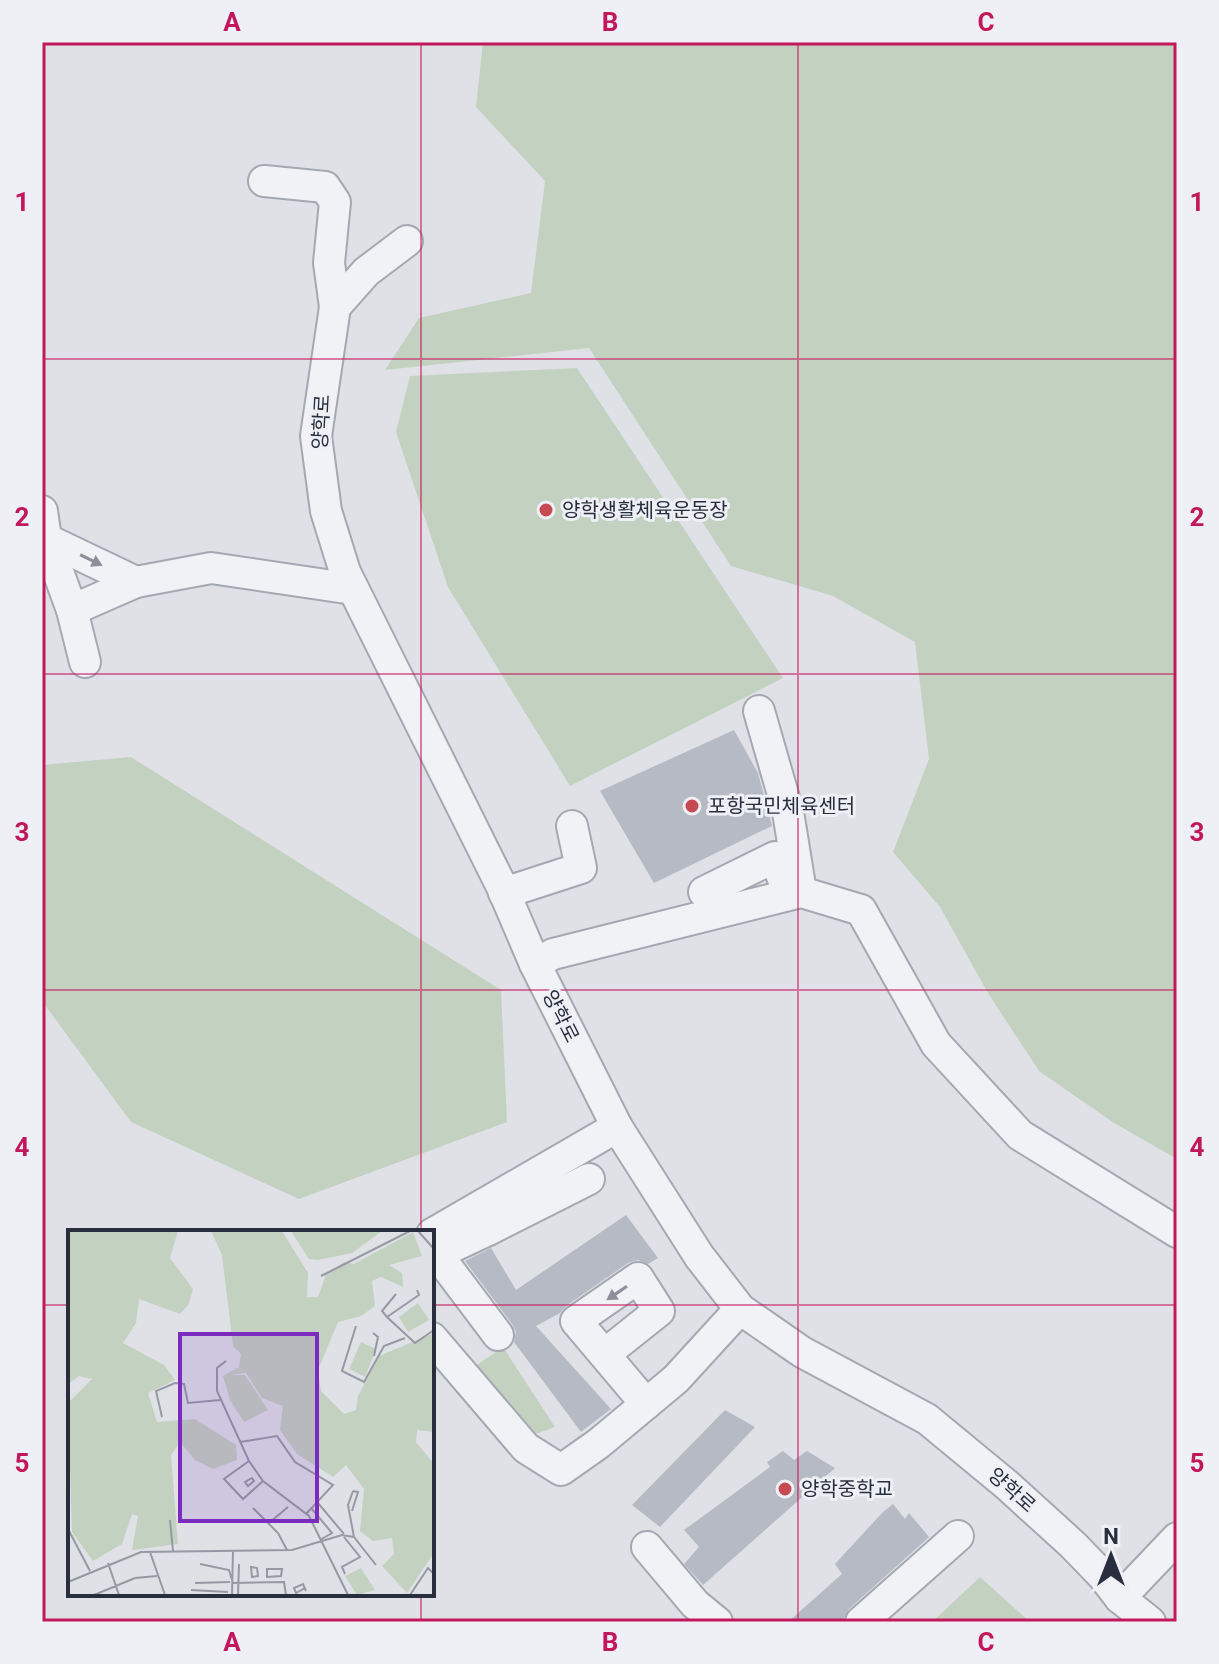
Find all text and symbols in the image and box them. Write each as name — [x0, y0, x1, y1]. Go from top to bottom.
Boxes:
text: A — [223, 7, 241, 37]
text: B — [602, 7, 618, 37]
text: C — [977, 7, 995, 37]
text: 1 — [15, 187, 29, 217]
text: 1 — [1190, 187, 1204, 217]
street label: 양학로 — [308, 394, 334, 450]
place label: 양학생활체육운동장 — [562, 498, 728, 522]
marker: 양학생활체육운동장 — [537, 501, 555, 519]
text: 2 — [15, 502, 29, 532]
text: 2 — [1190, 502, 1204, 532]
one-way arrow — [79, 553, 102, 567]
place label: 포항국민체육센터 — [708, 794, 855, 818]
marker: 포항국민체육센터 — [683, 797, 701, 815]
text: 3 — [15, 817, 29, 847]
text: 3 — [1190, 817, 1204, 847]
street label: 양학로 — [538, 986, 584, 1046]
text: 4 — [15, 1132, 30, 1162]
text: 4 — [1190, 1132, 1205, 1162]
inset map — [68, 1230, 434, 1596]
one-way arrow — [606, 1285, 627, 1300]
text: 5 — [15, 1448, 29, 1478]
text: 5 — [1190, 1448, 1204, 1478]
street label: 양학로 — [983, 1463, 1041, 1517]
place label: 양학중학교 — [801, 1477, 893, 1501]
marker: 양학중학교 — [776, 1480, 794, 1498]
north arrow — [1071, 1516, 1151, 1596]
text: N — [1103, 1524, 1119, 1549]
text: A — [223, 1627, 241, 1657]
text: B — [602, 1627, 618, 1657]
text: C — [977, 1627, 995, 1657]

